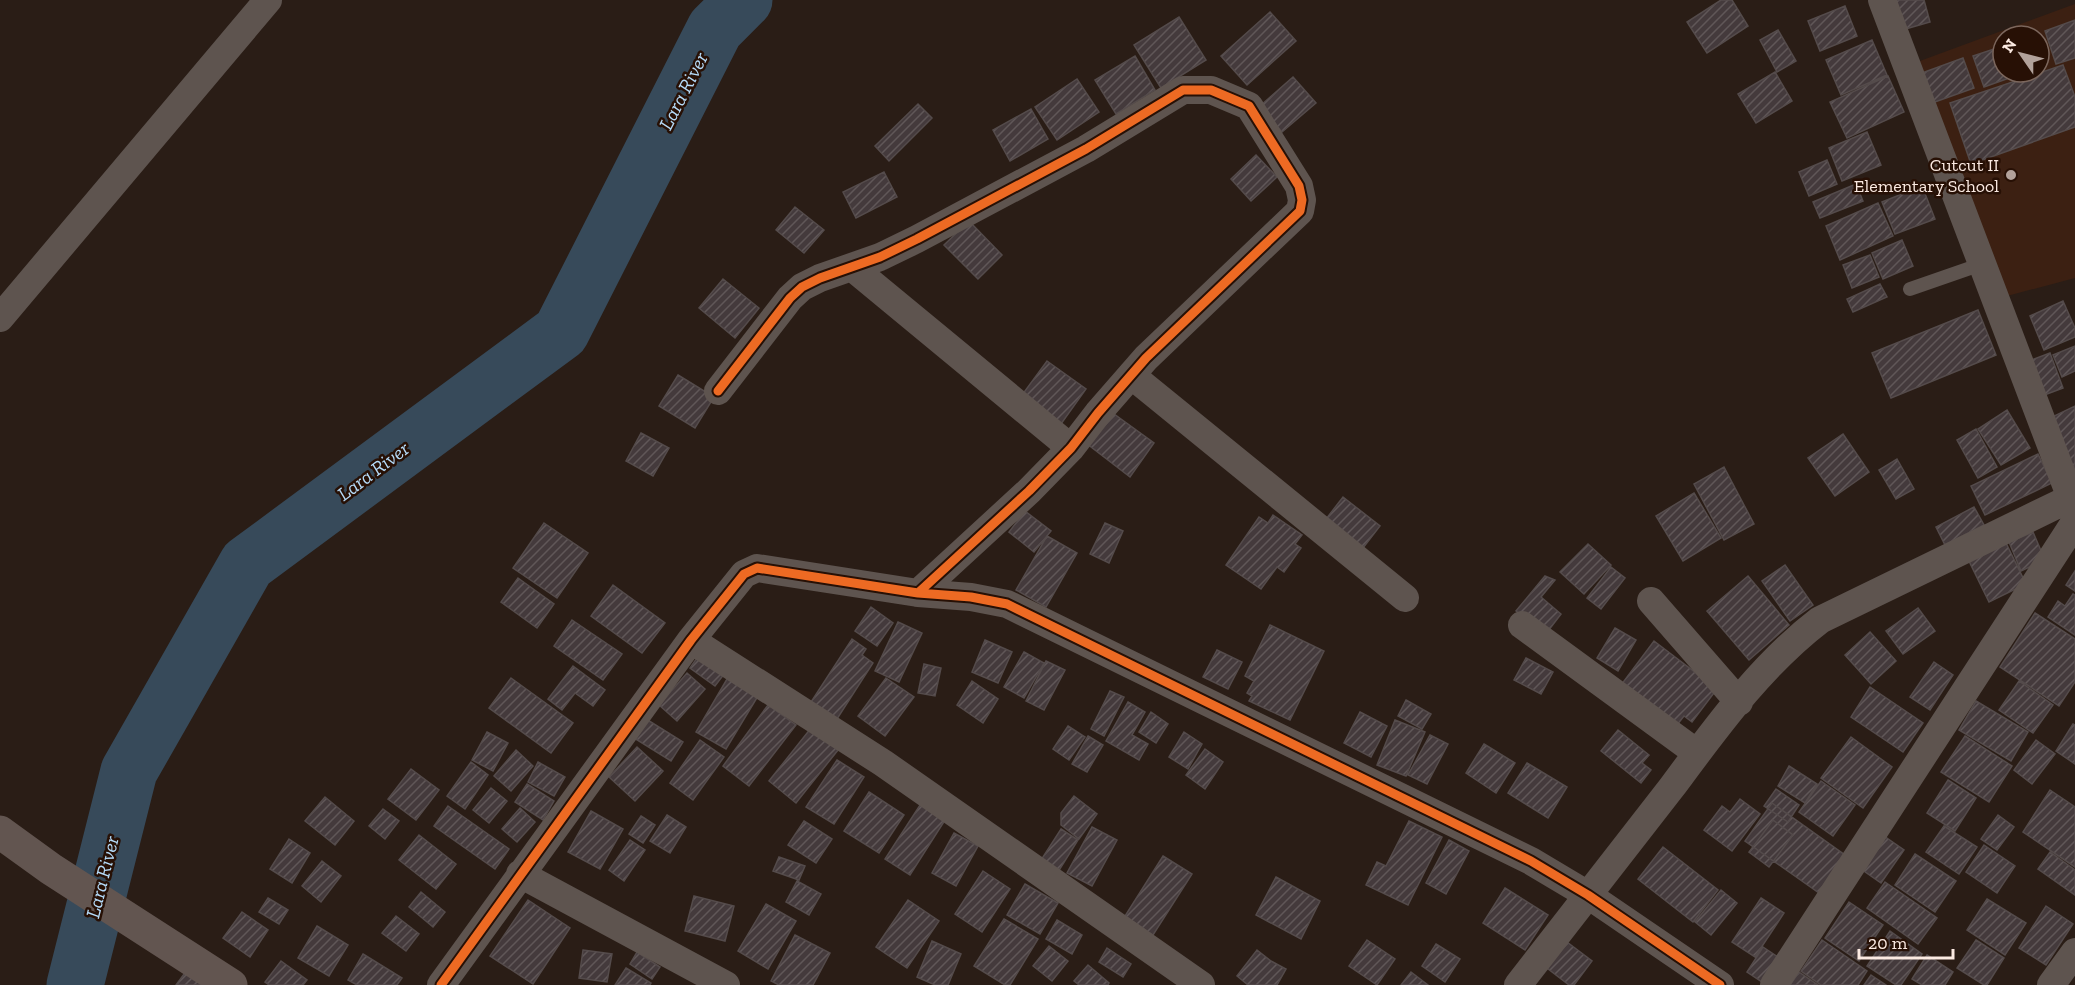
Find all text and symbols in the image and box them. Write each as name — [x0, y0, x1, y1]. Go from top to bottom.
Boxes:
north arrow — [1991, 24, 2051, 84]
text: N — [1998, 35, 2020, 56]
water label: Lara River — [653, 48, 713, 134]
place label: Cutcut II Elementary School — [1854, 154, 1999, 197]
marker: Cutcut II Elementary School — [2004, 168, 2018, 182]
water label: Lara River — [332, 436, 414, 506]
water label: Lara River — [80, 833, 124, 921]
scale bar — [1859, 922, 1954, 960]
text: 20 m — [1868, 932, 1908, 954]

